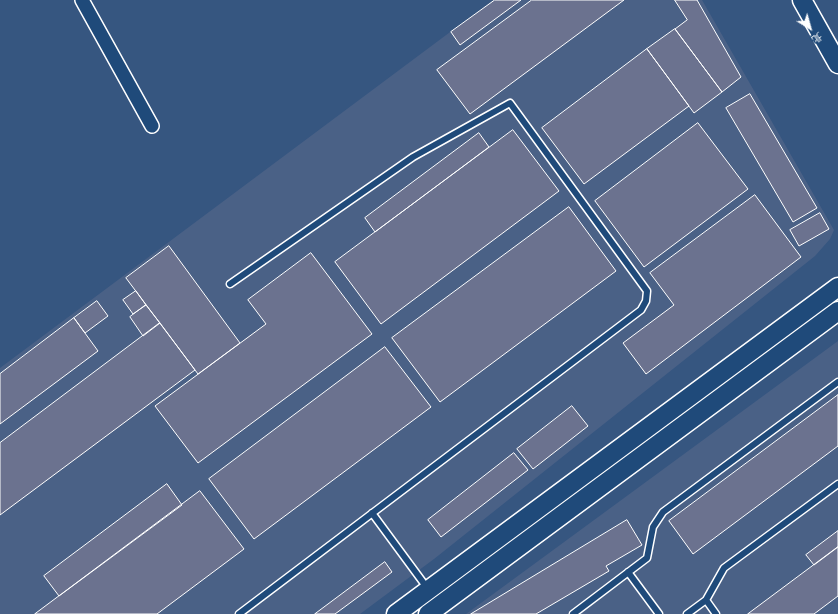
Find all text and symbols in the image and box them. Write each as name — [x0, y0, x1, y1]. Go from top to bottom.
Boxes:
north arrow — [790, 8, 830, 48]
text: 北 — [807, 27, 827, 48]

